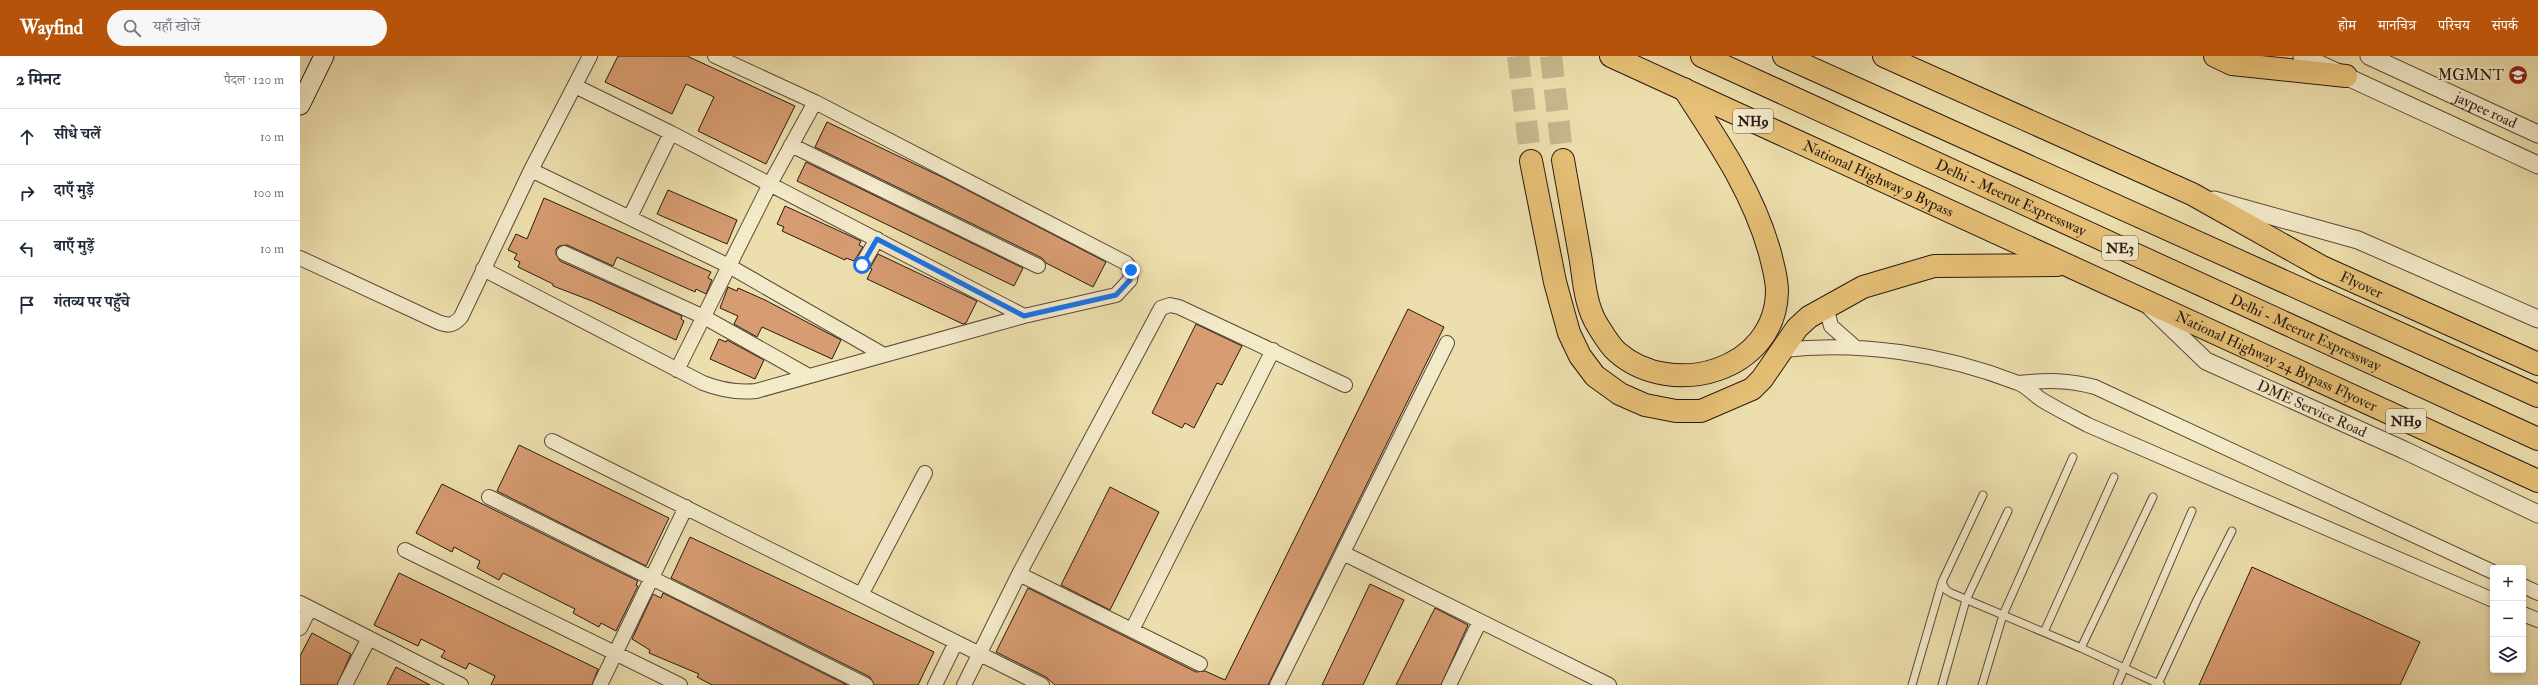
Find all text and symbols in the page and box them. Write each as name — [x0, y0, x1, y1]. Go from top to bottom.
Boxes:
search box — [107, 10, 387, 46]
text: Wayfind — [20, 16, 83, 40]
icon: search — [121, 17, 143, 39]
text: यहाँ खोजें — [153, 17, 200, 36]
text: होम — [2338, 17, 2356, 34]
text: मानचित्र — [2378, 17, 2416, 34]
text: परिचय — [2438, 17, 2470, 34]
text: संपर्क — [2492, 17, 2518, 34]
school or university icon: MGMNT — [2507, 64, 2529, 86]
place label: MGMNT — [2438, 66, 2504, 85]
text: 2 मिनट — [16, 69, 60, 90]
text: पैदल · 120 m — [224, 72, 284, 88]
street label: jaypee road — [2449, 87, 2520, 133]
road number: NH9 — [1733, 109, 1773, 133]
text: सीधे चलें — [54, 125, 101, 144]
icon: ahead — [16, 126, 38, 148]
text: 10 m — [260, 129, 284, 145]
street label: National Highway 9 Bypass — [1800, 136, 1956, 222]
street label: Delhi - Meerut Expressway — [1932, 155, 2090, 241]
text: दाएँ मुड़ें — [54, 181, 94, 200]
icon: right — [16, 182, 38, 204]
text: 100 m — [253, 185, 284, 201]
road number: NE3 — [2102, 236, 2138, 260]
text: बाएँ मुड़ें — [54, 237, 94, 256]
icon: left — [16, 238, 38, 260]
text: 10 m — [260, 241, 284, 257]
route start — [853, 256, 871, 274]
route end — [1122, 261, 1140, 279]
street label: Flyover — [2337, 267, 2386, 303]
street label: Delhi - Meerut Expressway — [2227, 290, 2384, 376]
text: गंतव्य पर पहुँचे — [54, 293, 130, 312]
icon: arrive — [16, 294, 38, 316]
street label: National Highway 24 Bypass Flyover — [2172, 307, 2381, 416]
street label: DME Service Road — [2254, 376, 2370, 442]
road number: NH9 — [2386, 409, 2426, 433]
map controls — [2490, 565, 2526, 673]
button: + — [2490, 565, 2526, 601]
button: − — [2490, 601, 2526, 637]
button: layers — [2490, 637, 2526, 673]

